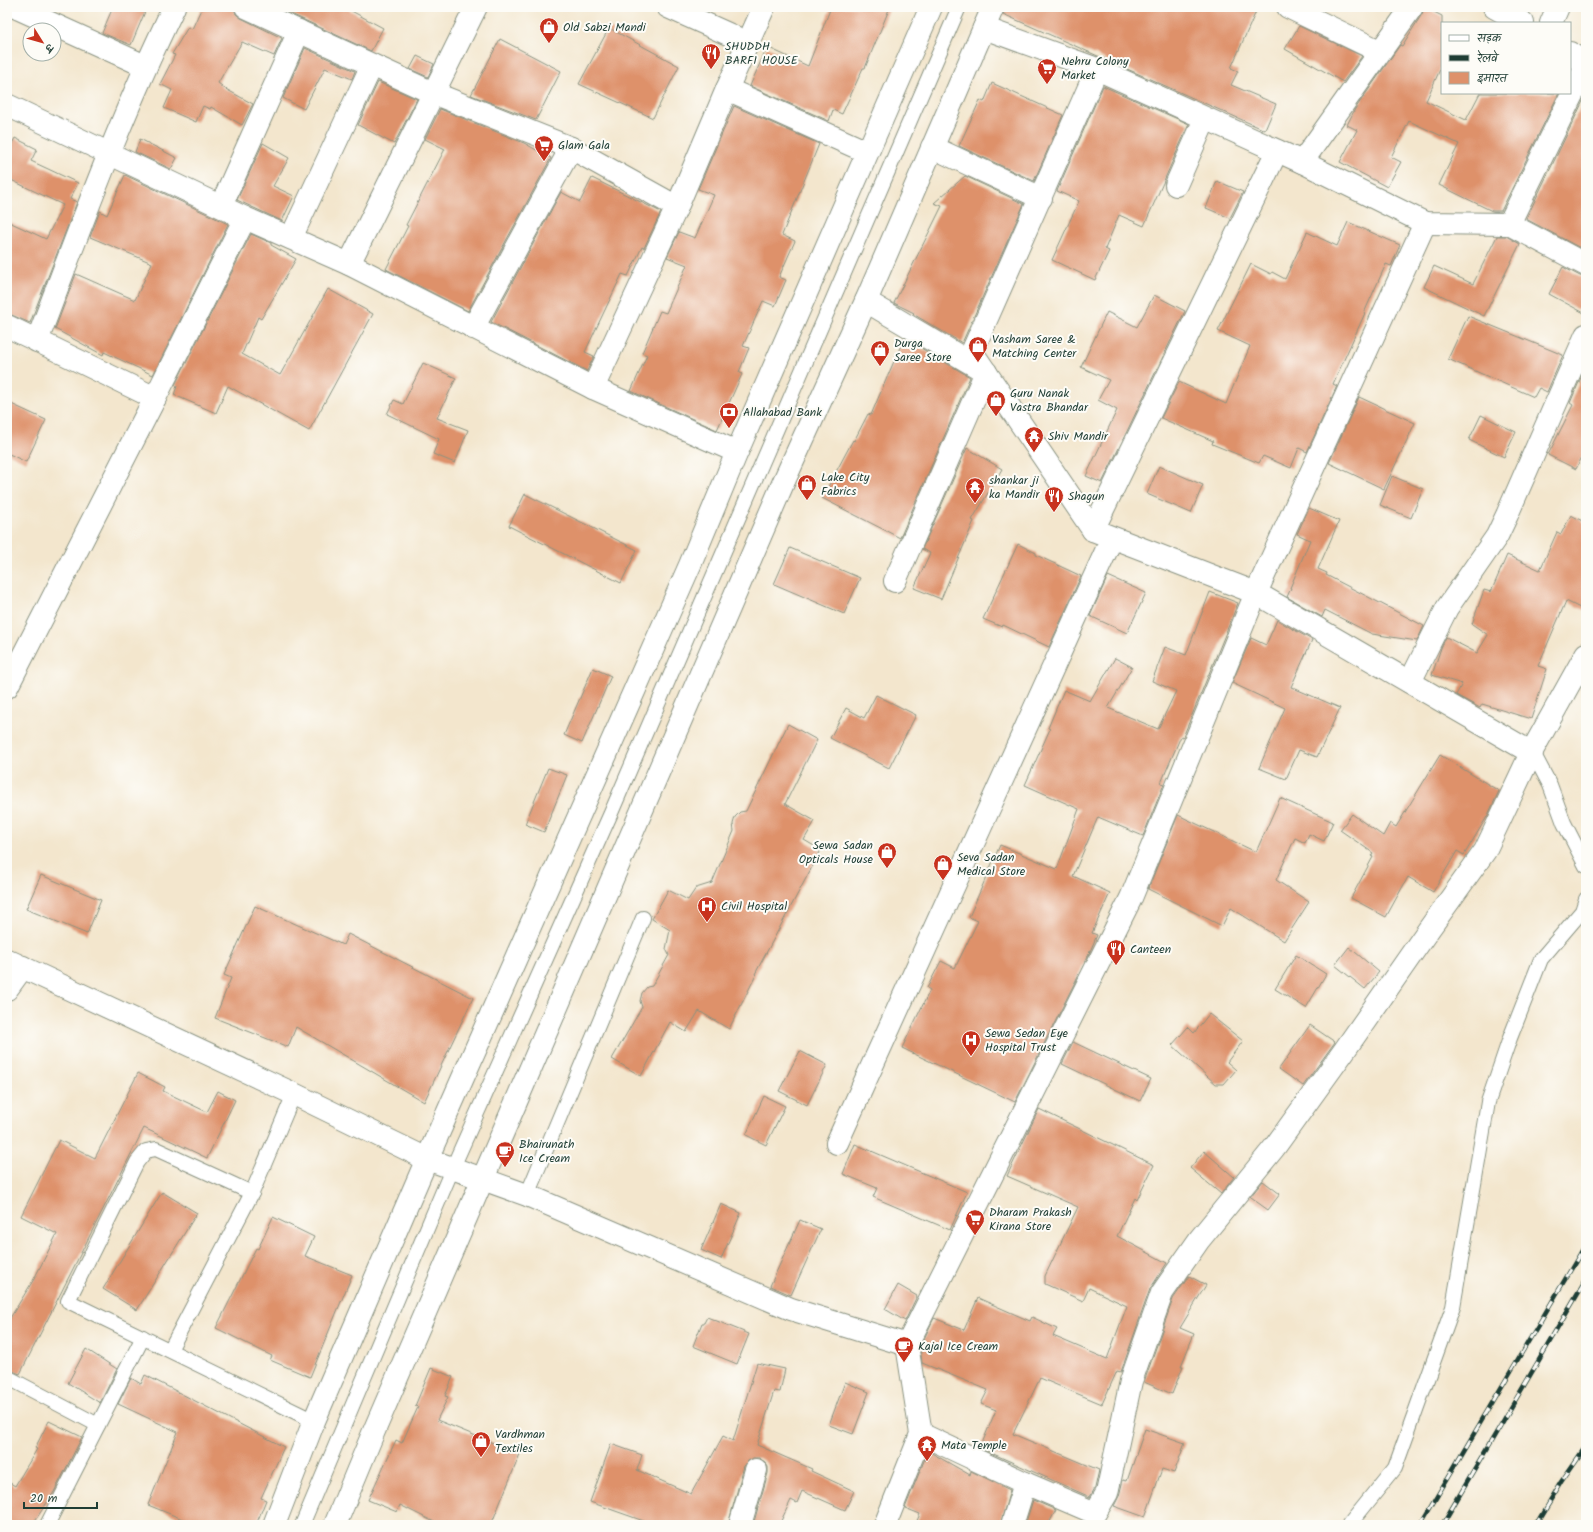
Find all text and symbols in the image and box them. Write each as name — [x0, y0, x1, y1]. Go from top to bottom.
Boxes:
shop icon: Old Sabzi Mandi — [538, 16, 560, 44]
place label: Old Sabzi Mandi — [563, 18, 647, 37]
north arrow — [22, 22, 62, 62]
legend — [1441, 22, 1571, 94]
text: सड़क — [1477, 29, 1503, 48]
place label: SHUDDH BARFI HOUSE — [725, 37, 799, 70]
text: उ — [39, 39, 58, 57]
restaurant icon: SHUDDH BARFI HOUSE — [700, 42, 722, 70]
text: रेलवे — [1477, 49, 1500, 68]
place label: Nehru Colony Market — [1061, 52, 1129, 85]
supermarket icon: Nehru Colony Market — [1036, 57, 1058, 85]
text: इमारत — [1477, 69, 1509, 88]
supermarket icon: Glam Gala — [533, 134, 555, 162]
place label: Glam Gala — [558, 136, 610, 155]
place label: Vasham Saree & Matching Center — [992, 330, 1077, 363]
place label: Durga Saree Store — [894, 334, 952, 367]
shop icon: Vasham Saree & Matching Center — [967, 335, 989, 363]
shop icon: Durga Saree Store — [869, 339, 891, 367]
place label: Guru Nanak Vastra Bhandar — [1010, 384, 1089, 417]
shop icon: Guru Nanak Vastra Bhandar — [985, 389, 1007, 417]
bank icon: Allahabad Bank — [718, 401, 740, 429]
place label: Allahabad Bank — [743, 403, 822, 422]
temple icon: Shiv Mandir — [1023, 425, 1045, 453]
place label: Shiv Mandir — [1048, 427, 1109, 446]
place label: Lake City Fabrics — [821, 468, 870, 501]
place label: shankar ji ka Mandir — [989, 471, 1040, 504]
shop icon: Lake City Fabrics — [796, 473, 818, 501]
temple icon: shankar ji ka Mandir — [964, 476, 986, 504]
restaurant icon: Shagun — [1043, 485, 1065, 513]
place label: Shagun — [1068, 487, 1104, 506]
place label: Sewa Sadan Opticals House — [799, 836, 874, 869]
shop icon: Sewa Sadan Opticals House — [876, 841, 898, 869]
place label: Seva Sadan Medical Store — [957, 848, 1026, 881]
shop icon: Seva Sadan Medical Store — [932, 853, 954, 881]
hospital icon: Civil Hospital — [696, 895, 718, 923]
place label: Civil Hospital — [721, 897, 787, 916]
restaurant icon: Canteen — [1105, 938, 1127, 966]
place label: Canteen — [1130, 940, 1171, 959]
place label: Sewa Sedan Eye Hospital Trust — [985, 1024, 1069, 1057]
hospital icon: Sewa Sedan Eye Hospital Trust — [960, 1029, 982, 1057]
place label: Bhairunath Ice Cream — [519, 1135, 574, 1168]
cafe icon: Bhairunath Ice Cream — [494, 1140, 516, 1168]
place label: Dharam Prakash Kirana Store — [989, 1203, 1072, 1236]
supermarket icon: Dharam Prakash Kirana Store — [964, 1208, 986, 1236]
cafe icon: Kajal Ice Cream — [893, 1335, 915, 1363]
place label: Kajal Ice Cream — [918, 1337, 999, 1356]
place label: Vardhman Textiles — [495, 1425, 545, 1458]
shop icon: Vardhman Textiles — [470, 1430, 492, 1458]
temple icon: Mata Temple — [916, 1434, 938, 1462]
place label: Mata Temple — [941, 1436, 1007, 1455]
scale bar — [24, 1484, 97, 1510]
text: 20 m — [30, 1489, 58, 1508]

